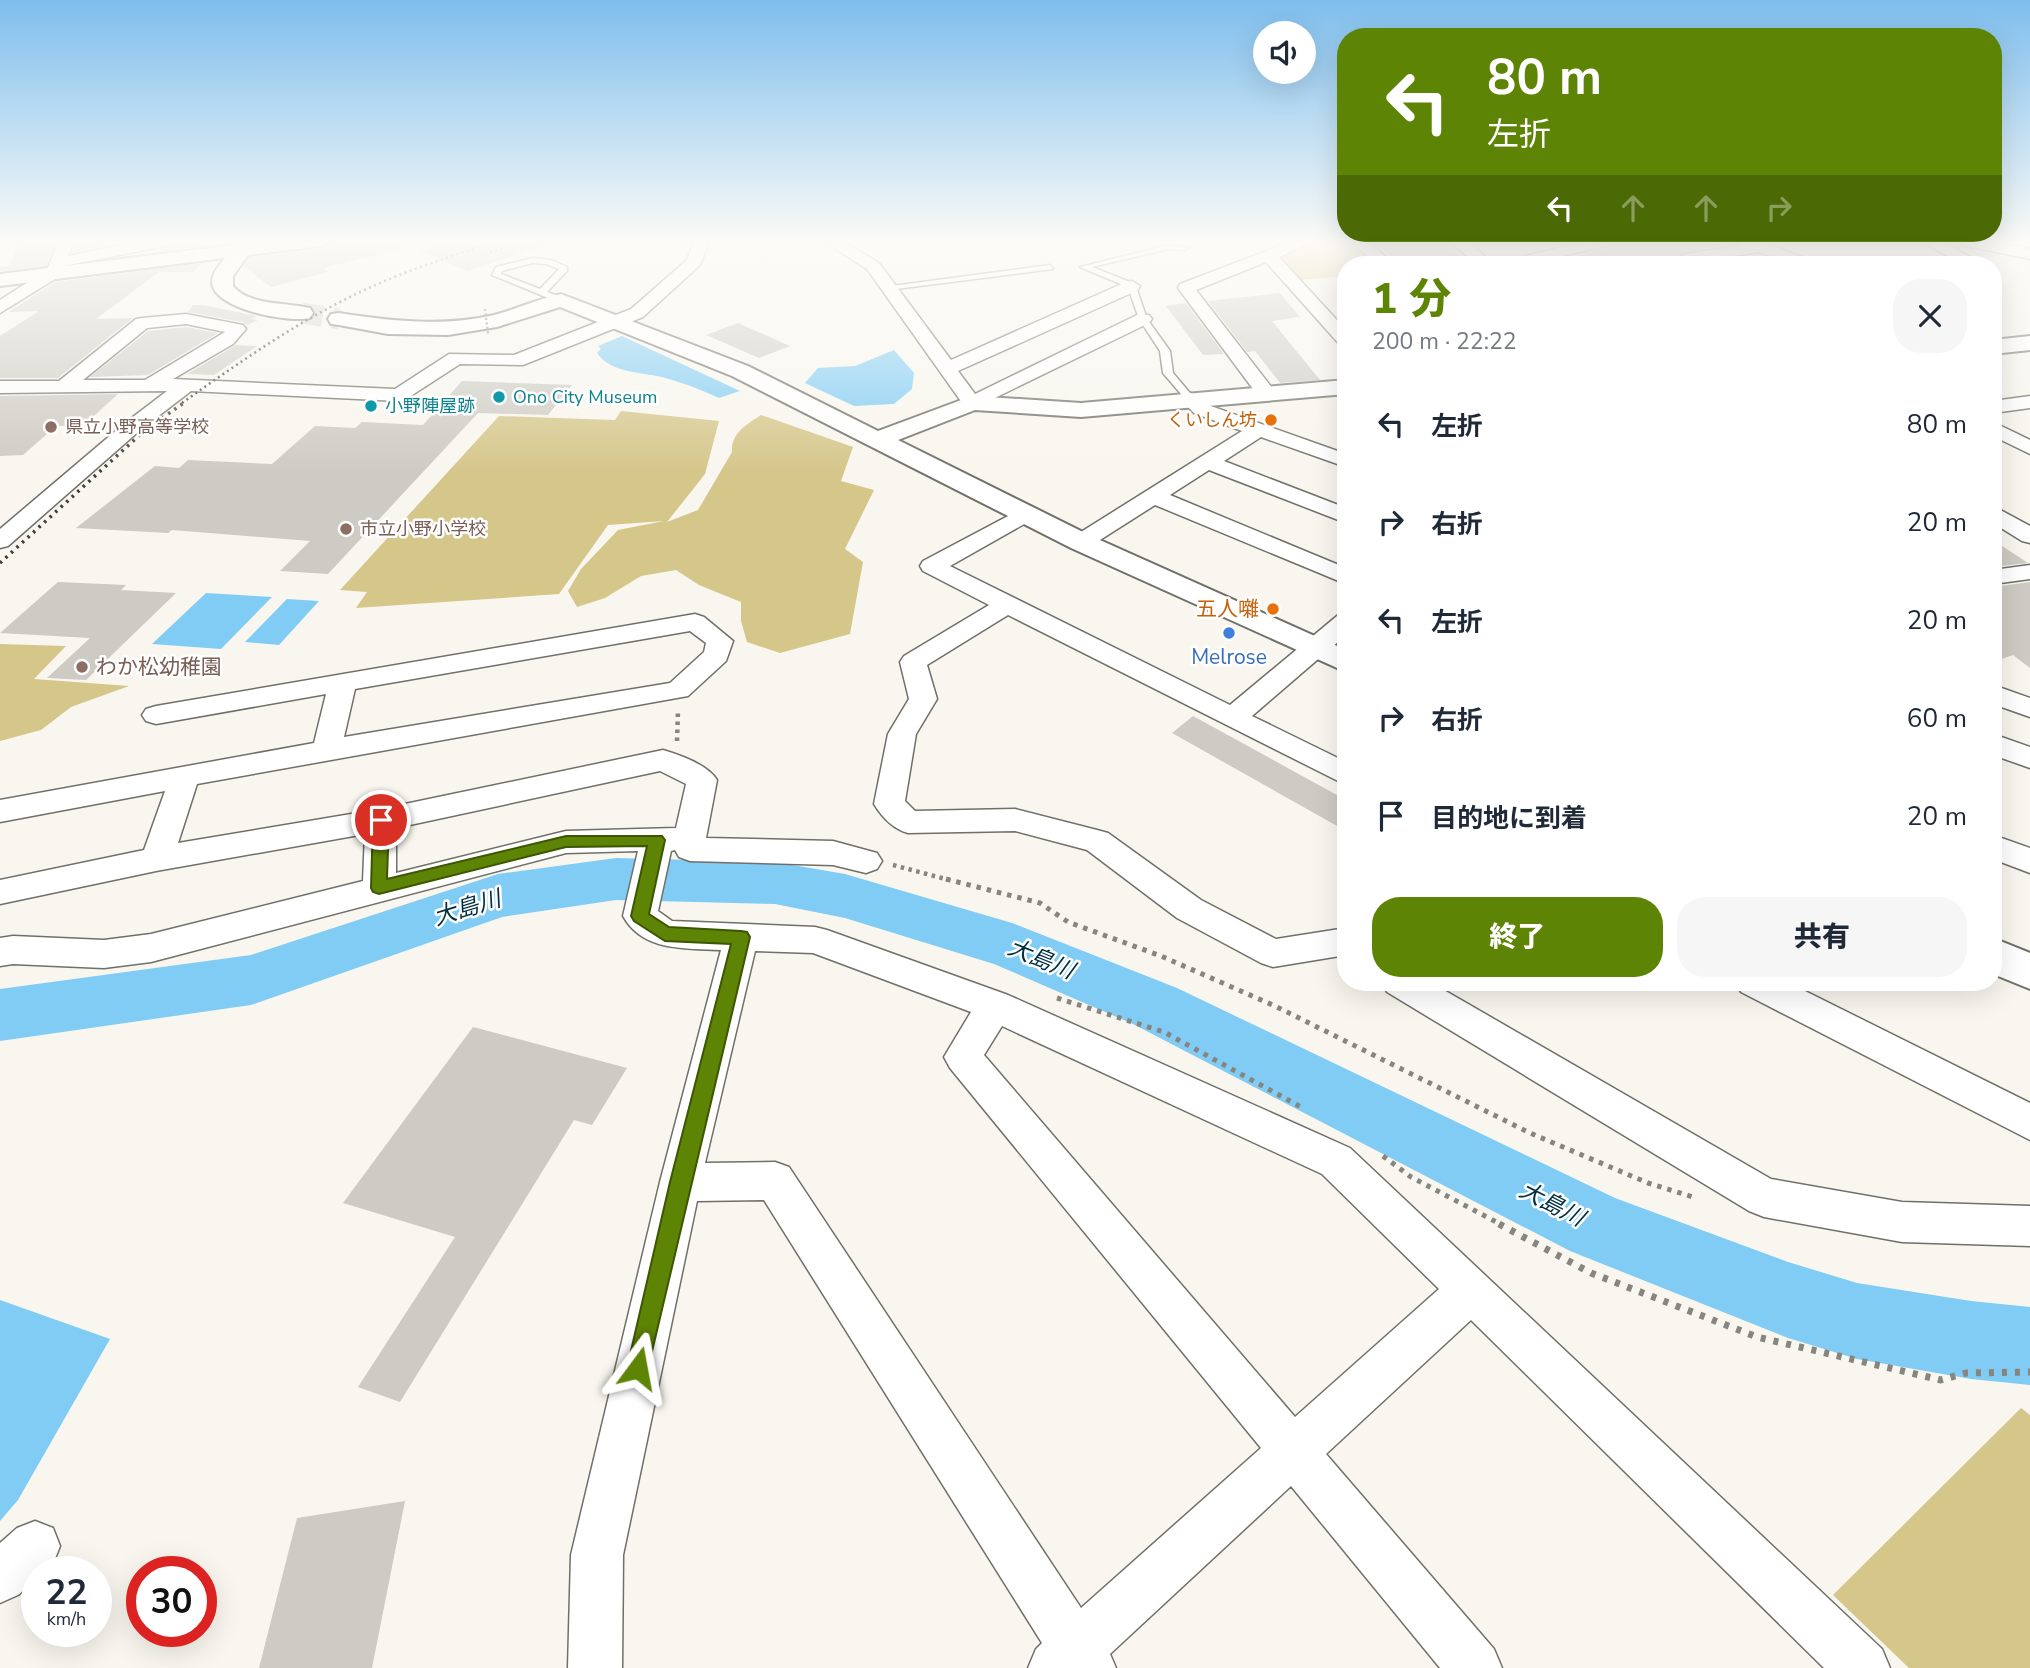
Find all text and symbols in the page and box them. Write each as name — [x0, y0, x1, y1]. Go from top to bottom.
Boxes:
map controls — [1253, 21, 1316, 84]
button: sound — [1253, 21, 1316, 84]
text: 80 m — [1487, 44, 1602, 111]
icon: left — [1372, 56, 1463, 147]
text: 左折 — [1487, 113, 1551, 156]
icon: left — [1541, 189, 1579, 227]
icon: ahead — [1614, 189, 1652, 227]
icon: ahead — [1687, 189, 1725, 227]
icon: right — [1760, 189, 1798, 227]
text: 1 分 — [1372, 271, 1451, 328]
button: close — [1893, 279, 1967, 353]
text: 200 m · 22:22 — [1372, 326, 1517, 357]
place label: Ono City Museum — [513, 385, 657, 409]
marker: Ono City Museum — [491, 389, 507, 405]
place label: 小野陣屋跡 — [385, 394, 475, 418]
marker: 小野陣屋跡 — [363, 398, 379, 414]
icon: left — [1372, 405, 1410, 443]
text: 80 m — [1907, 407, 1967, 442]
place label: くいしん坊 — [1167, 408, 1257, 432]
text: 左折 — [1431, 409, 1483, 444]
marker: くいしん坊 — [1263, 412, 1279, 428]
place label: 県立小野高等学校 — [65, 415, 209, 439]
marker: 県立小野高等学校 — [43, 419, 59, 435]
icon: right — [1372, 503, 1410, 541]
text: 20 m — [1907, 505, 1967, 540]
text: 右折 — [1431, 507, 1483, 542]
place label: 市立小野小学校 — [360, 517, 486, 541]
marker: 市立小野小学校 — [338, 521, 354, 537]
place label: 五人囃 — [1196, 595, 1259, 623]
marker: 五人囃 — [1265, 601, 1281, 617]
icon: left — [1372, 601, 1410, 639]
text: 20 m — [1907, 603, 1967, 638]
text: 左折 — [1431, 605, 1483, 640]
marker: Melrose — [1221, 625, 1237, 641]
place label: Melrose — [1191, 643, 1267, 671]
place label: わか松幼稚園 — [96, 653, 222, 681]
marker: わか松幼稚園 — [74, 659, 90, 675]
icon: right — [1372, 699, 1410, 737]
text: 60 m — [1907, 701, 1967, 736]
text: 右折 — [1431, 703, 1483, 738]
pin — [351, 790, 411, 850]
icon: arrive — [1372, 797, 1410, 835]
text: 20 m — [1907, 799, 1967, 834]
icon: arrive — [362, 801, 400, 839]
text: 目的地に到着 — [1431, 801, 1587, 836]
water label: 大島川 — [429, 882, 507, 933]
button: 終了 — [1372, 897, 1663, 977]
button: 共有 — [1677, 897, 1967, 977]
water label: 大島川 — [1003, 932, 1082, 987]
water label: 大島川 — [1514, 1175, 1592, 1235]
position arrow — [601, 1331, 675, 1405]
speed limit sign: 30 — [126, 1556, 217, 1647]
text: 22 — [45, 1569, 88, 1616]
text: km/h — [47, 1607, 86, 1631]

